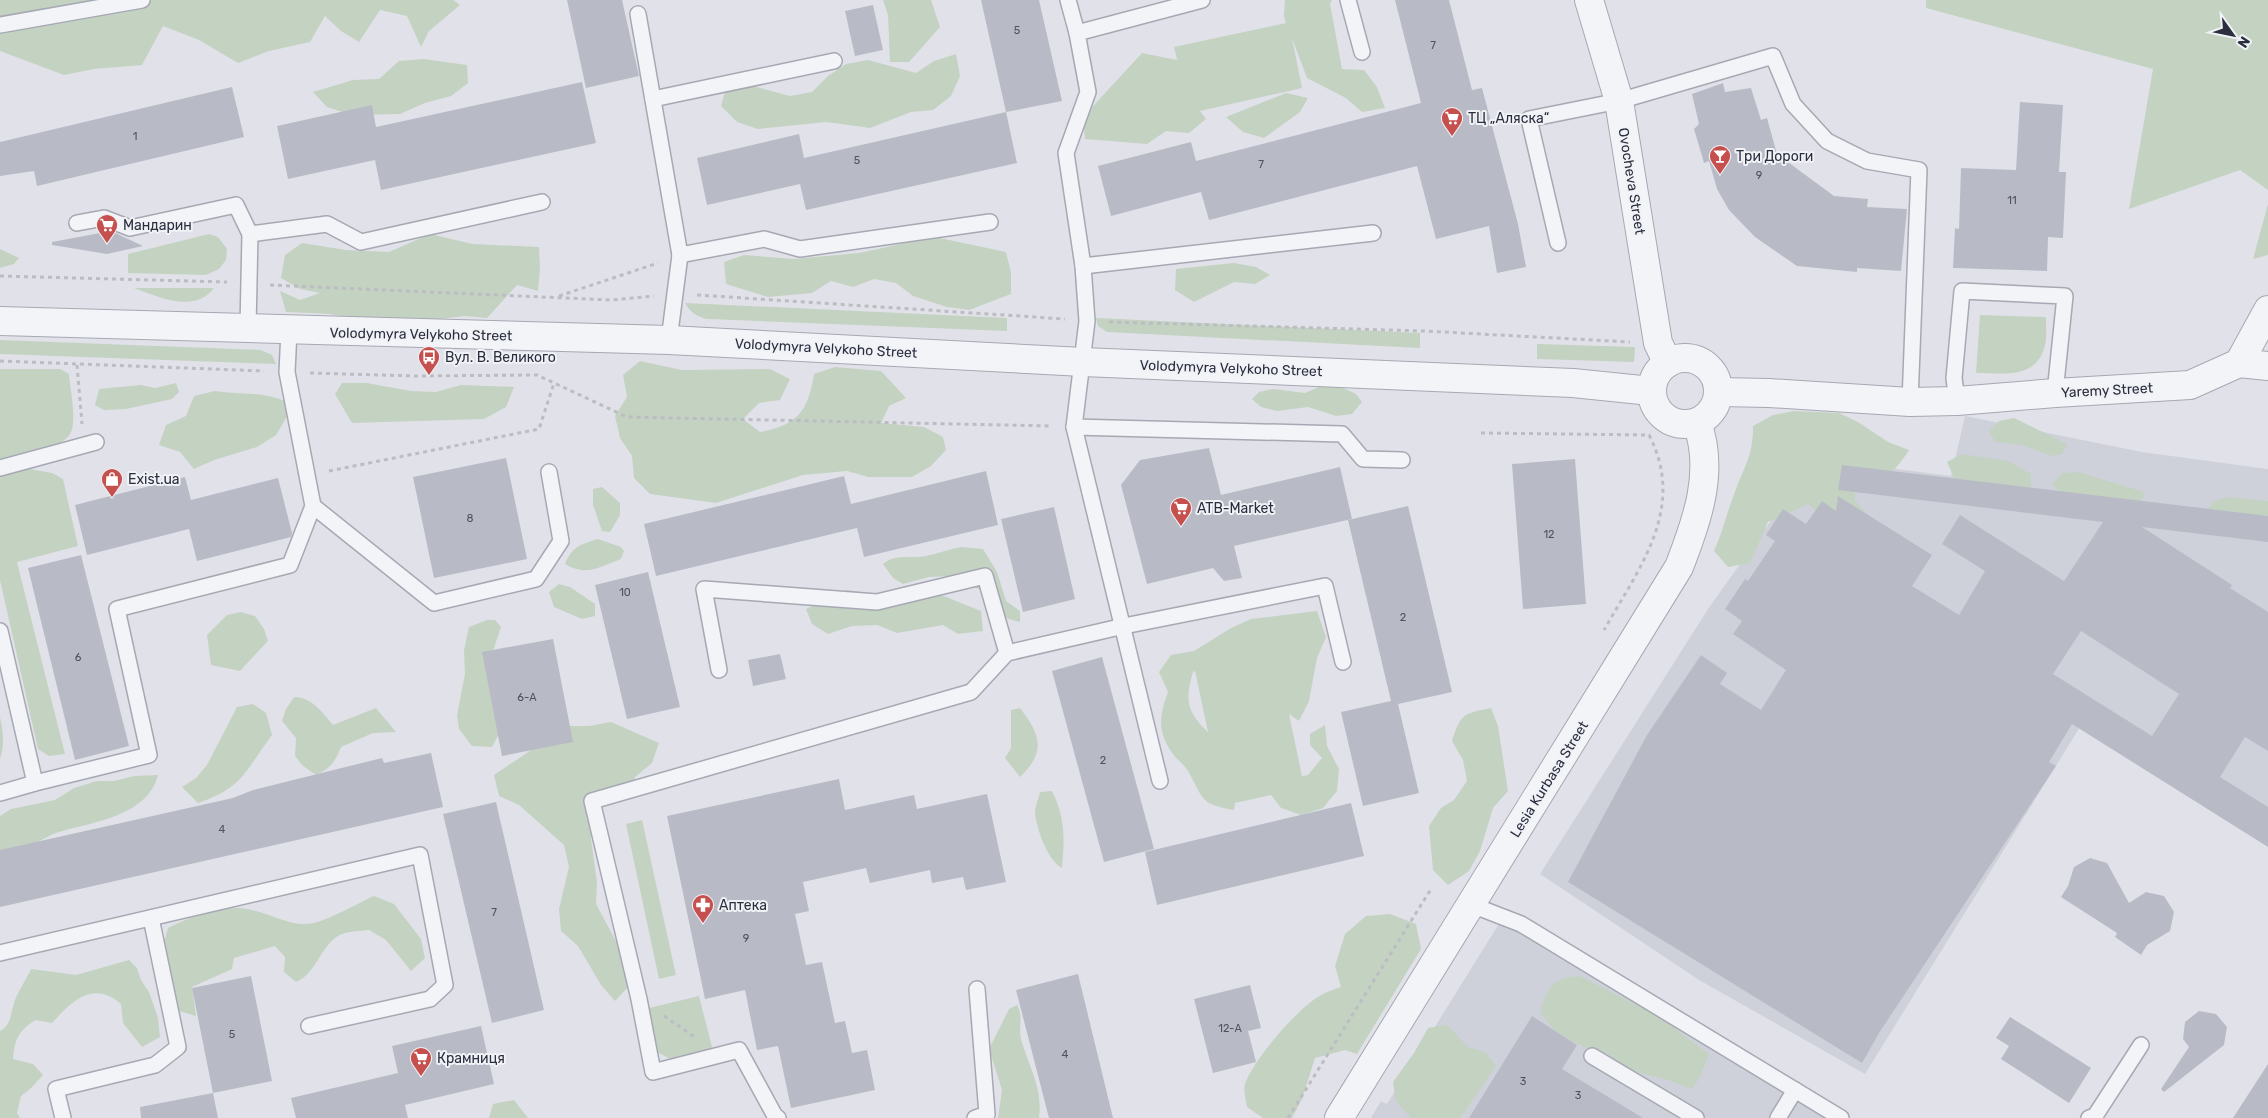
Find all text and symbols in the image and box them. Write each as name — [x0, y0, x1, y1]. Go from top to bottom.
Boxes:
north arrow — [2208, 10, 2258, 60]
house number: 5 — [1014, 24, 1021, 37]
text: N — [2234, 33, 2253, 51]
house number: 7 — [1430, 39, 1436, 52]
supermarket icon: ТЦ „Аляска“ — [1440, 106, 1464, 137]
place label: ТЦ „Аляска“ — [1468, 110, 1549, 127]
street label: Ovocheva Street — [1615, 126, 1648, 236]
house number: 1 — [133, 130, 137, 143]
bar icon: Три Дороги — [1708, 144, 1732, 175]
place label: Три Дороги — [1736, 148, 1813, 165]
house number: 5 — [854, 154, 861, 167]
house number: 7 — [1258, 158, 1264, 171]
house number: 9 — [1756, 169, 1762, 182]
house number: 11 — [2007, 194, 2017, 207]
supermarket icon: Мандарин — [95, 213, 119, 244]
place label: Мандарин — [123, 217, 192, 234]
street label: Volodymyra Velykoho Street — [330, 324, 513, 345]
street label: Volodymyra Velykoho Street — [734, 335, 918, 362]
bus stop icon: Вул. В. Великого — [417, 345, 441, 376]
place label: Вул. В. Великого — [445, 349, 556, 366]
street label: Volodymyra Velykoho Street — [1139, 357, 1323, 380]
street label: Yaremy Street — [2061, 380, 2154, 401]
shop icon: Exist.ua — [100, 467, 124, 498]
place label: Exist.ua — [128, 471, 180, 488]
supermarket icon: ATB-Market — [1169, 496, 1193, 527]
place label: ATB-Market — [1197, 500, 1274, 517]
house number: 8 — [467, 512, 474, 525]
house number: 12 — [1543, 528, 1555, 541]
house number: 10 — [619, 586, 631, 599]
house number: 2 — [1400, 611, 1406, 624]
house number: 6 — [75, 651, 82, 664]
house number: 6-А — [517, 691, 537, 704]
street label: Lesia Kurbasa Street — [1507, 718, 1592, 841]
house number: 2 — [1100, 754, 1106, 767]
house number: 4 — [219, 823, 226, 836]
pharmacy icon: Аптека — [691, 893, 715, 924]
place label: Аптека — [719, 897, 767, 914]
house number: 7 — [491, 906, 497, 919]
house number: 9 — [743, 932, 749, 945]
house number: 12-А — [1218, 1022, 1242, 1035]
house number: 5 — [229, 1028, 236, 1041]
supermarket icon: Крамниця — [409, 1046, 433, 1077]
house number: 4 — [1062, 1048, 1069, 1061]
place label: Крамниця — [437, 1050, 505, 1067]
house number: 3 — [1520, 1075, 1527, 1088]
house number: 3 — [1575, 1089, 1582, 1102]

